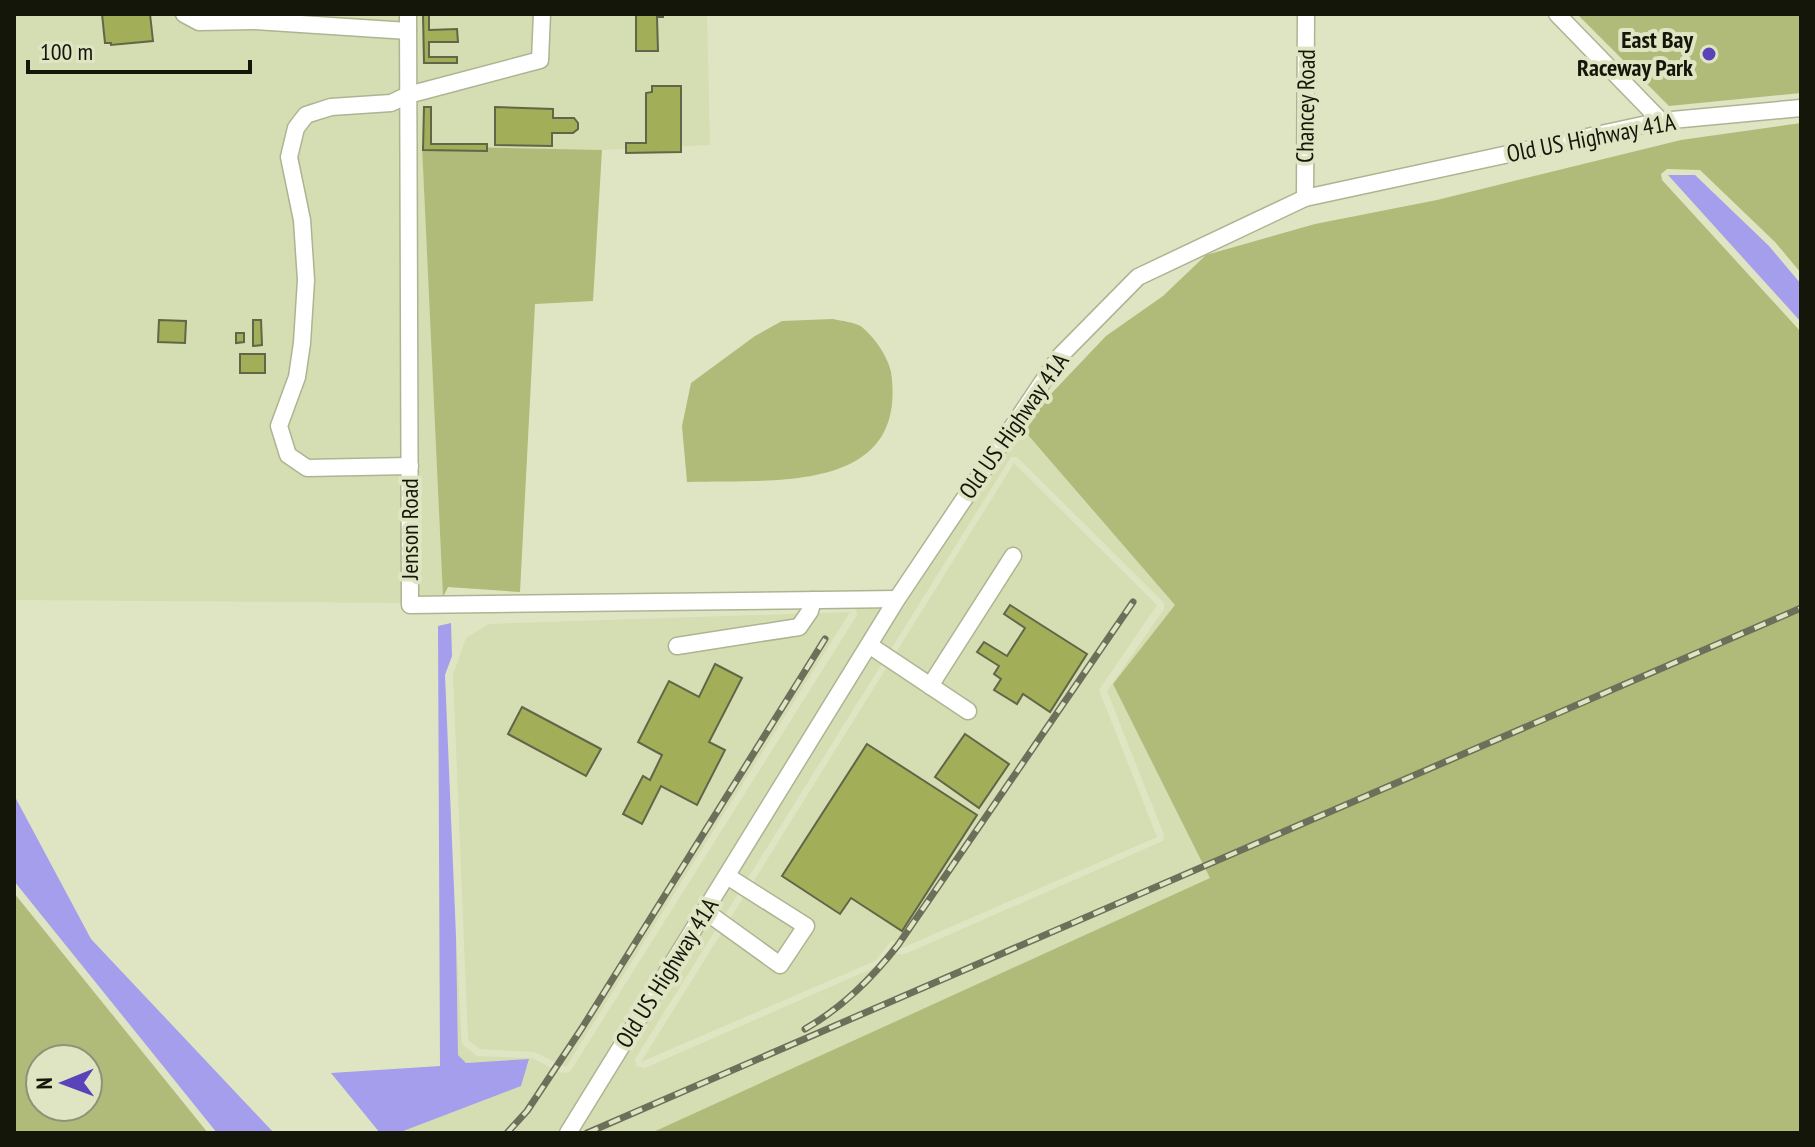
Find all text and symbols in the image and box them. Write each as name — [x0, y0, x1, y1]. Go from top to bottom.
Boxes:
scale bar — [28, 24, 250, 74]
place label: East Bay Raceway Park — [1577, 24, 1693, 83]
text: 100 m — [40, 36, 93, 67]
marker: East Bay Raceway Park — [1700, 45, 1718, 63]
street label: Chancey Road — [1289, 49, 1322, 163]
street label: Old US Highway 41A — [1504, 106, 1679, 169]
street label: Old US Highway 41A — [952, 346, 1076, 505]
street label: Jenson Road — [394, 478, 425, 581]
street label: Old US Highway 41A — [608, 891, 725, 1054]
north arrow — [24, 1043, 104, 1123]
text: N — [30, 1077, 58, 1090]

